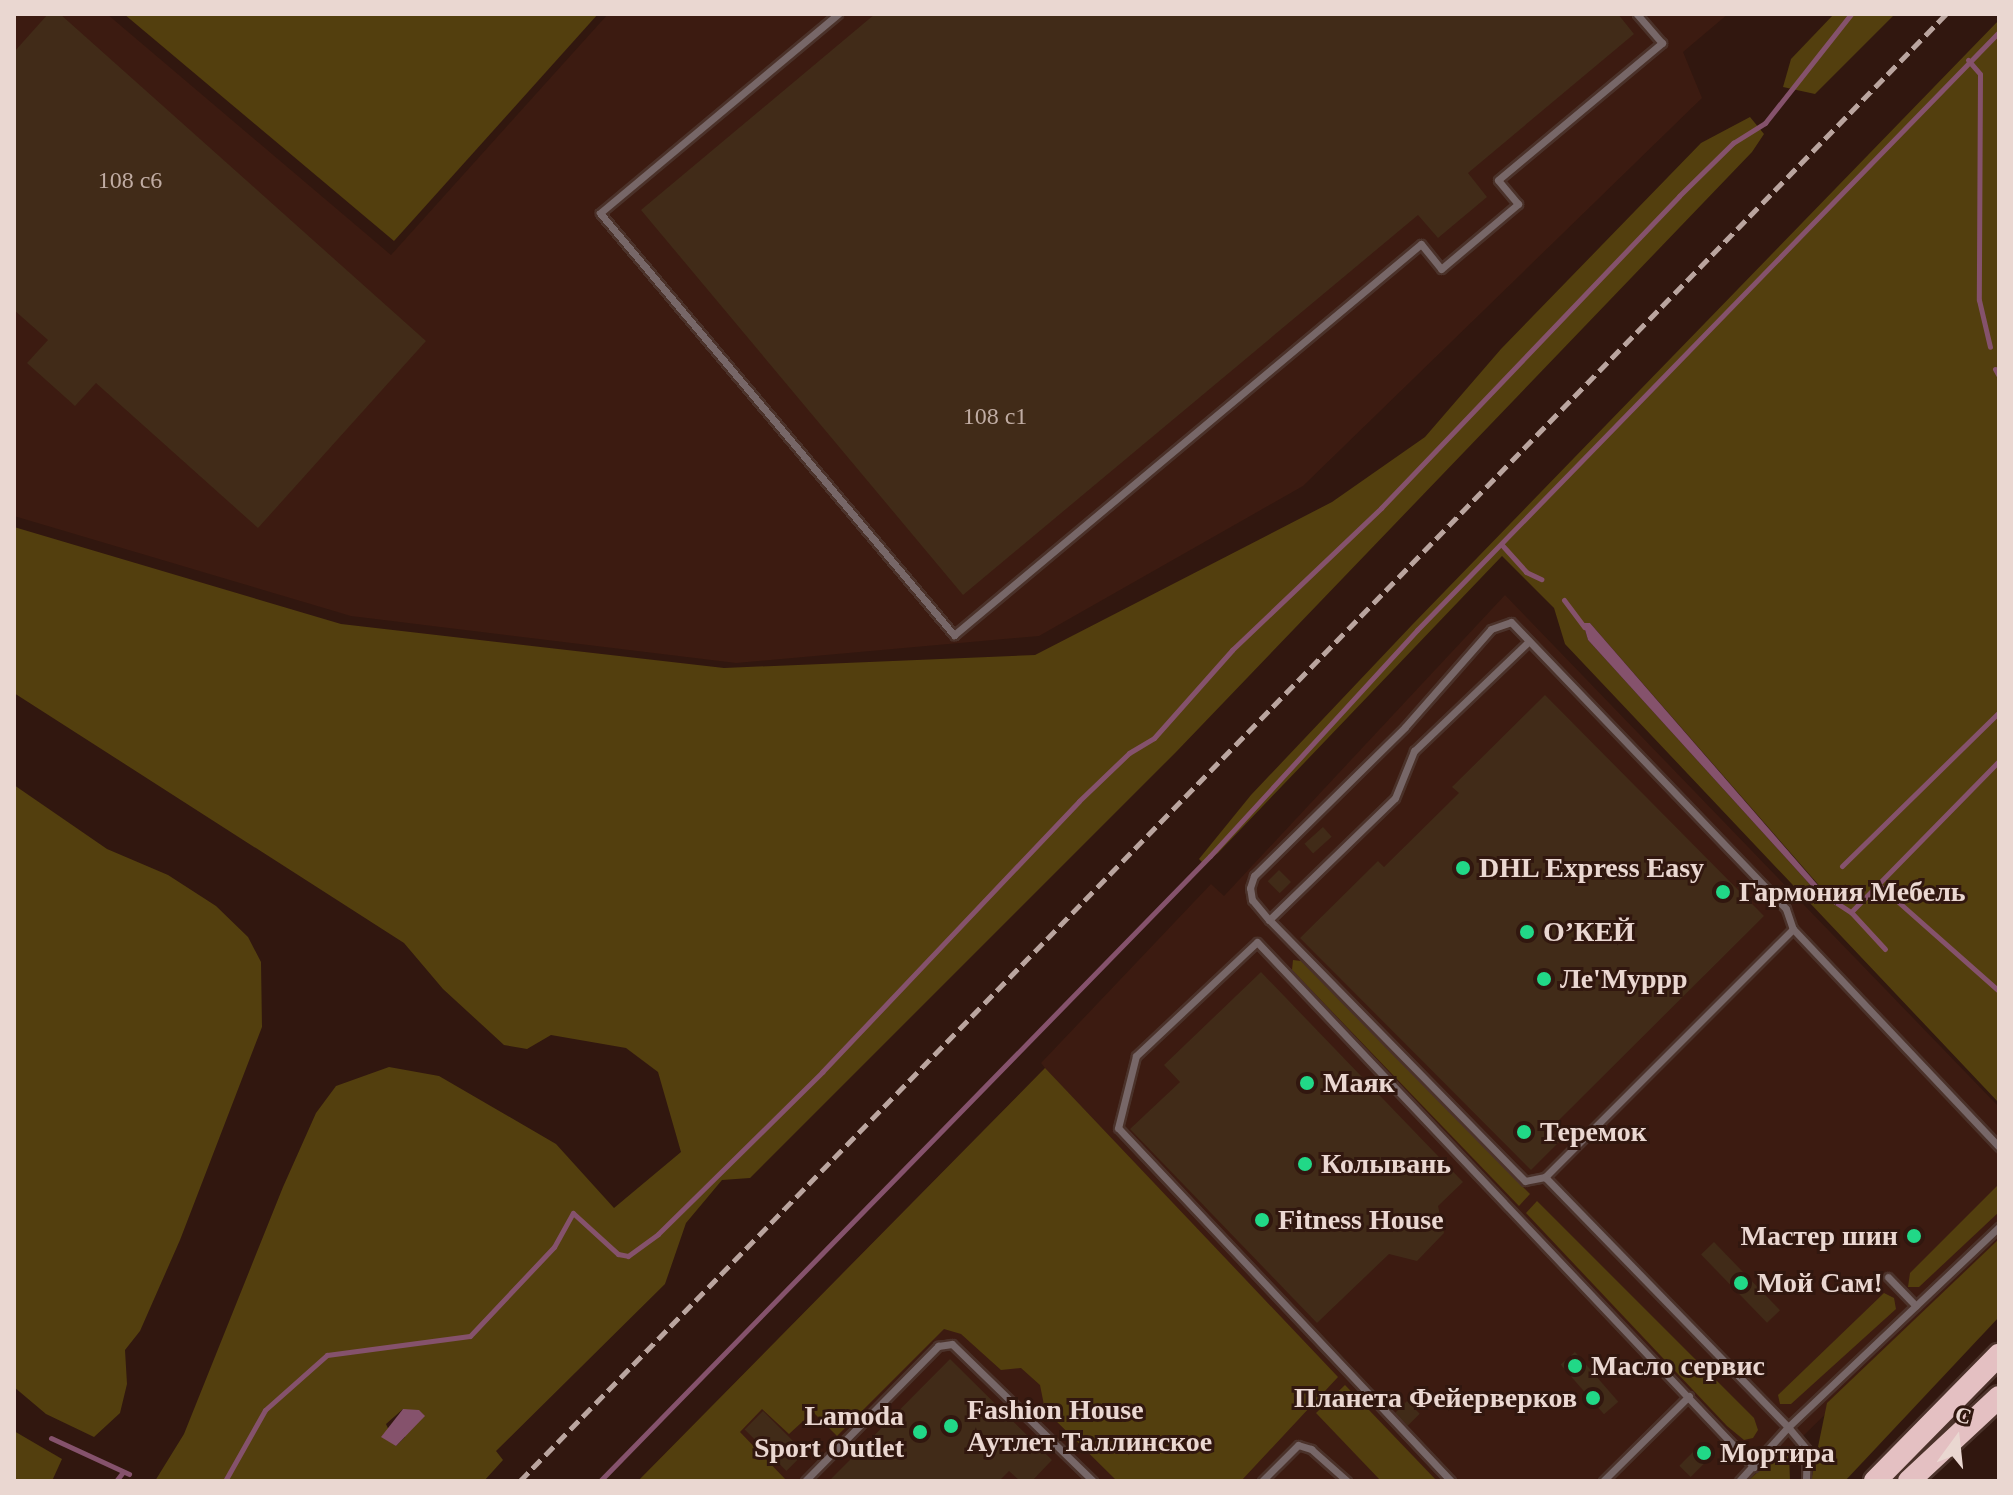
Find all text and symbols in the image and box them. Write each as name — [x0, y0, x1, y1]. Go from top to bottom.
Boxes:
house number: 108 с6 — [98, 167, 162, 195]
house number: 108 с1 — [963, 403, 1027, 431]
place label: DHL Express Easy — [1479, 851, 1706, 885]
marker: DHL Express Easy — [1454, 859, 1472, 877]
place label: Гармония Мебель — [1739, 875, 1966, 909]
marker: Гармония Мебель — [1714, 883, 1732, 901]
place label: О’КЕЙ — [1543, 915, 1635, 949]
marker: О’КЕЙ — [1518, 923, 1536, 941]
place label: Ле'Муррр — [1560, 962, 1688, 996]
marker: Ле'Муррр — [1535, 970, 1553, 988]
place label: Маяк — [1323, 1066, 1395, 1100]
marker: Маяк — [1298, 1074, 1316, 1092]
place label: Теремок — [1540, 1115, 1647, 1149]
marker: Теремок — [1515, 1123, 1533, 1141]
place label: Колывань — [1321, 1147, 1451, 1181]
marker: Колывань — [1296, 1155, 1314, 1173]
place label: Fitness House — [1278, 1203, 1444, 1237]
marker: Fitness House — [1253, 1211, 1271, 1229]
place label: Мастер шин — [1740, 1219, 1898, 1253]
marker: Мастер шин — [1905, 1227, 1923, 1245]
place label: Мой Сам! — [1757, 1266, 1883, 1300]
marker: Мой Сам! — [1732, 1274, 1750, 1292]
place label: Масло сервис — [1591, 1349, 1765, 1383]
marker: Масло сервис — [1566, 1357, 1584, 1375]
place label: Планета Фейерверков — [1294, 1381, 1577, 1415]
marker: Планета Фейерверков — [1584, 1389, 1602, 1407]
place label: Fashion House Аутлет Таллинское — [967, 1393, 1212, 1459]
place label: Lamoda Sport Outlet — [754, 1399, 904, 1465]
north arrow — [1917, 1399, 1997, 1479]
text: С — [1952, 1401, 1974, 1429]
marker: Fashion House Аутлет Таллинское — [942, 1417, 960, 1435]
marker: Lamoda Sport Outlet — [911, 1423, 929, 1441]
place label: Мортира — [1720, 1436, 1835, 1470]
marker: Мортира — [1695, 1444, 1713, 1462]

